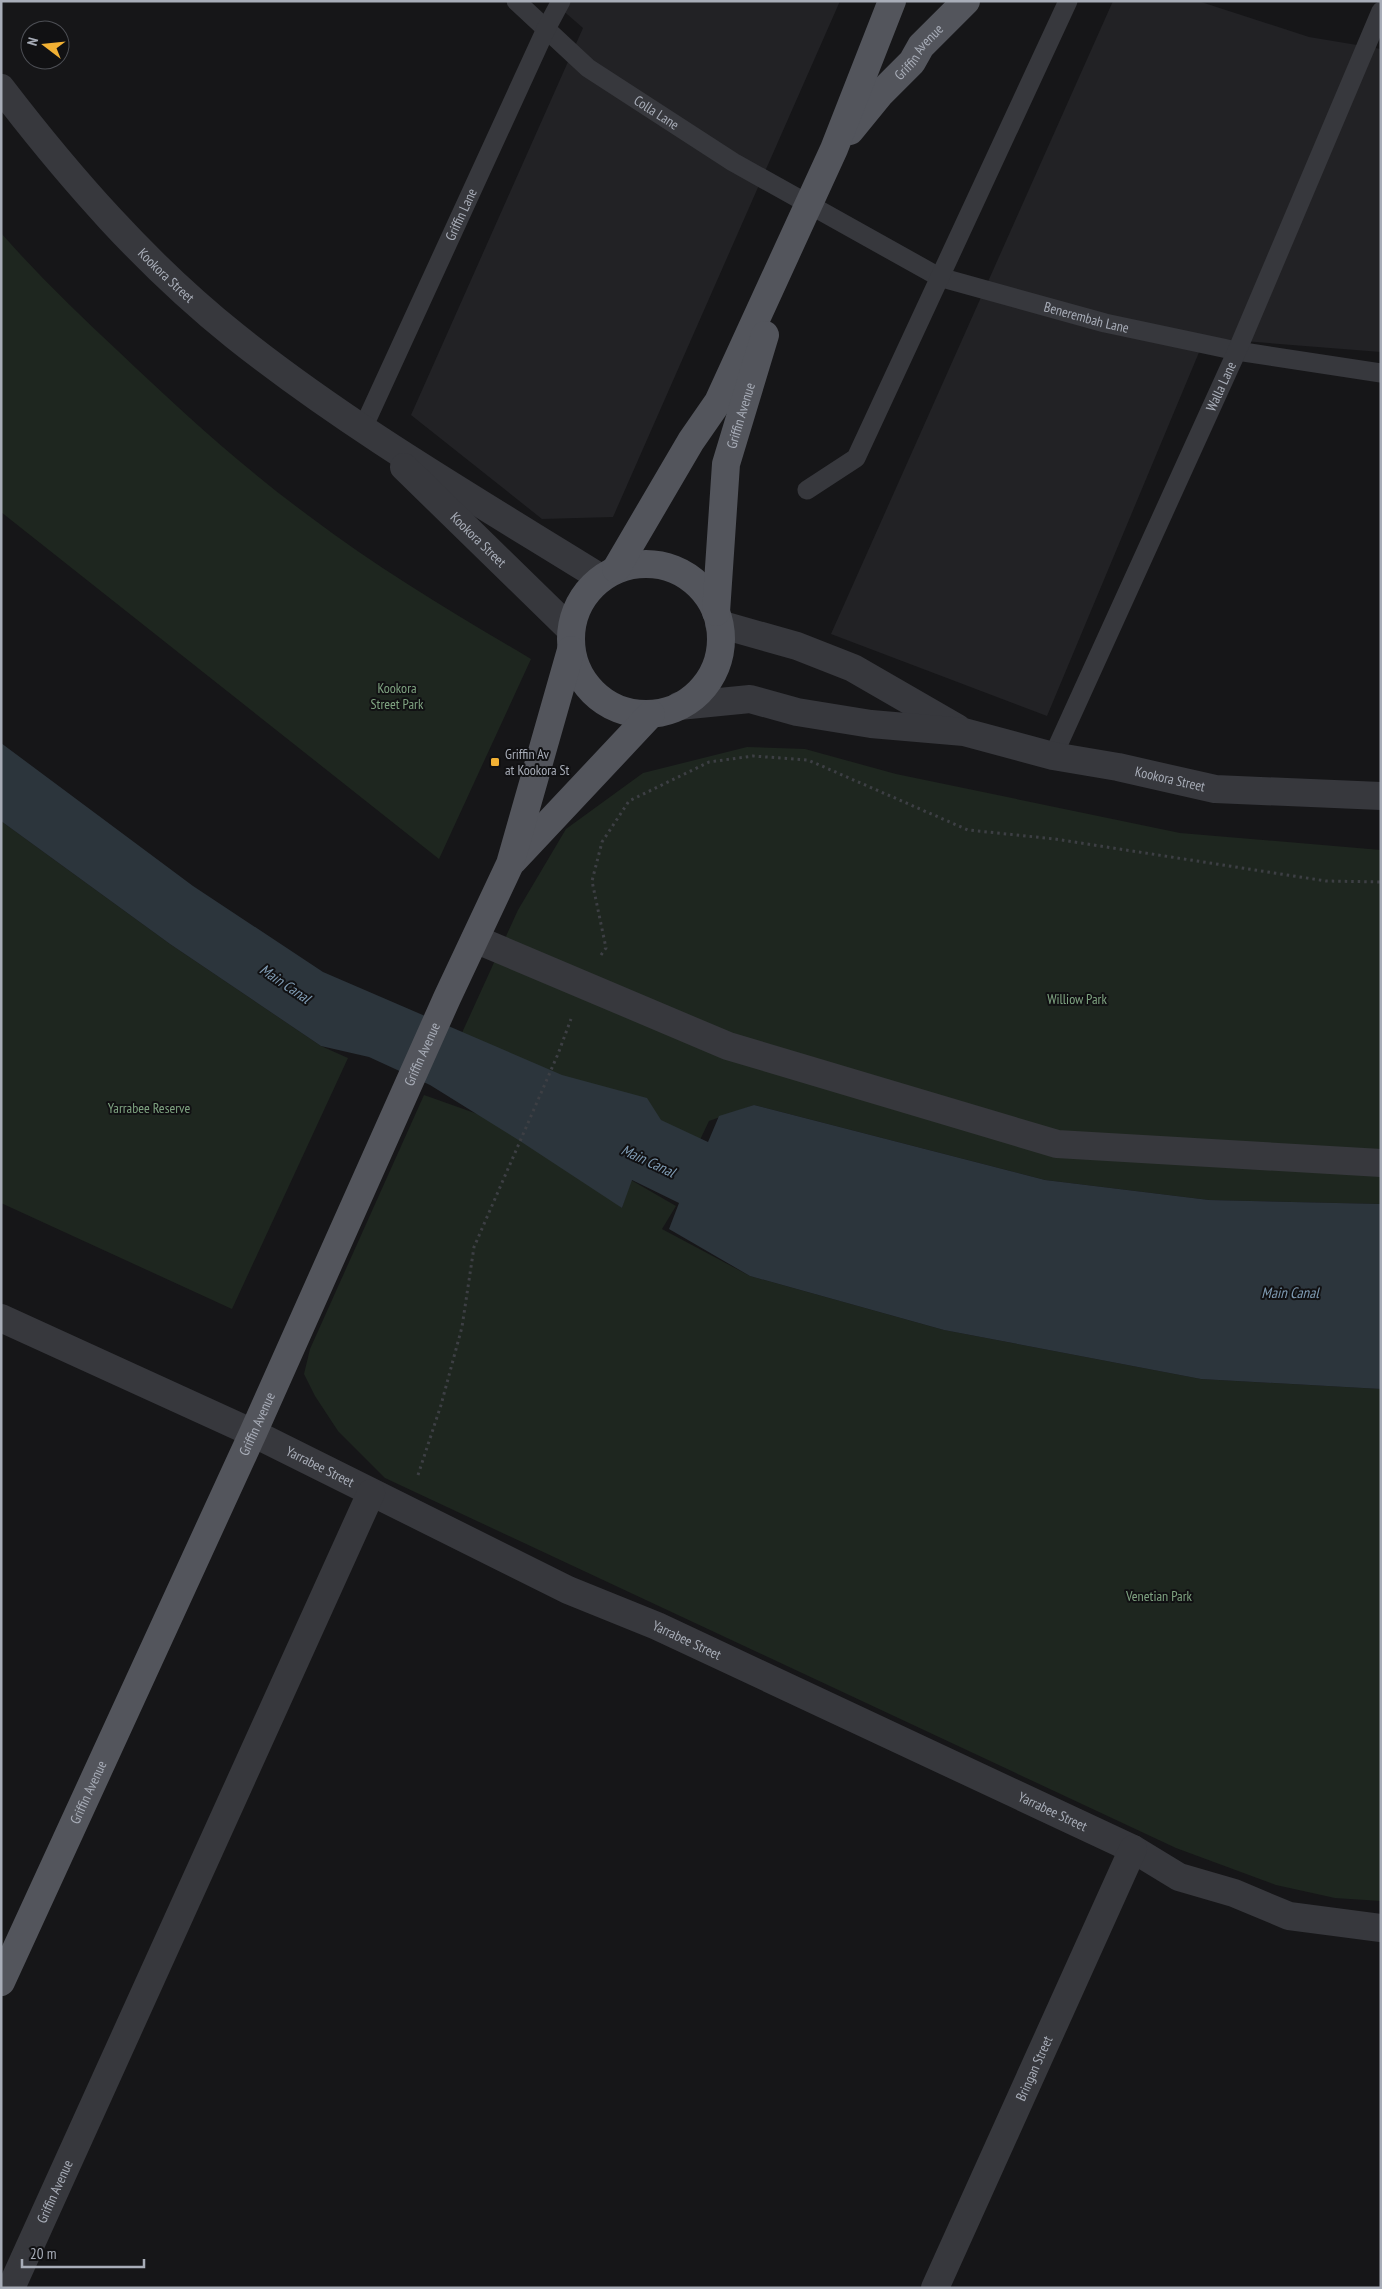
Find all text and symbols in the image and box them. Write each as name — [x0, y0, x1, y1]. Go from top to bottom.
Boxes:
north arrow — [20, 20, 70, 70]
street label: Griffin Avenue — [890, 20, 947, 84]
text: N — [23, 35, 42, 48]
street label: Colla Lane — [630, 91, 683, 134]
street label: Griffin Lane — [441, 185, 481, 244]
street label: Kookora Street — [134, 244, 198, 307]
street label: Benerembah Lane — [1042, 298, 1131, 337]
street label: Walla Lane — [1202, 358, 1240, 414]
street label: Griffin Avenue — [722, 380, 759, 451]
street label: Kookora Street — [447, 508, 510, 571]
park label: Kookora Street Park — [371, 679, 424, 713]
place label: Griffin Av at Kookora St — [505, 745, 570, 779]
marker: Griffin Av at Kookora St — [489, 756, 501, 768]
street label: Kookora Street — [1133, 762, 1207, 796]
water label: Main Canal — [256, 960, 316, 1008]
park label: Williow Park — [1047, 990, 1107, 1008]
street label: Griffin Avenue — [400, 1019, 444, 1089]
park label: Yarrabee Reserve — [108, 1099, 190, 1117]
water label: Main Canal — [618, 1140, 680, 1182]
water label: Main Canal — [1261, 1283, 1320, 1302]
street label: Griffin Avenue — [235, 1389, 279, 1459]
street label: Yarrabee Street — [283, 1442, 357, 1491]
park label: Venetian Park — [1125, 1587, 1193, 1605]
street label: Yarrabee Street — [650, 1616, 724, 1664]
street label: Griffin Avenue — [66, 1757, 111, 1827]
street label: Yarrabee Street — [1015, 1788, 1090, 1835]
street label: Bringan Street — [1012, 2033, 1057, 2104]
street label: Griffin Avenue — [33, 2157, 77, 2226]
scale bar — [22, 2236, 145, 2268]
text: 20 m — [30, 2244, 56, 2263]

